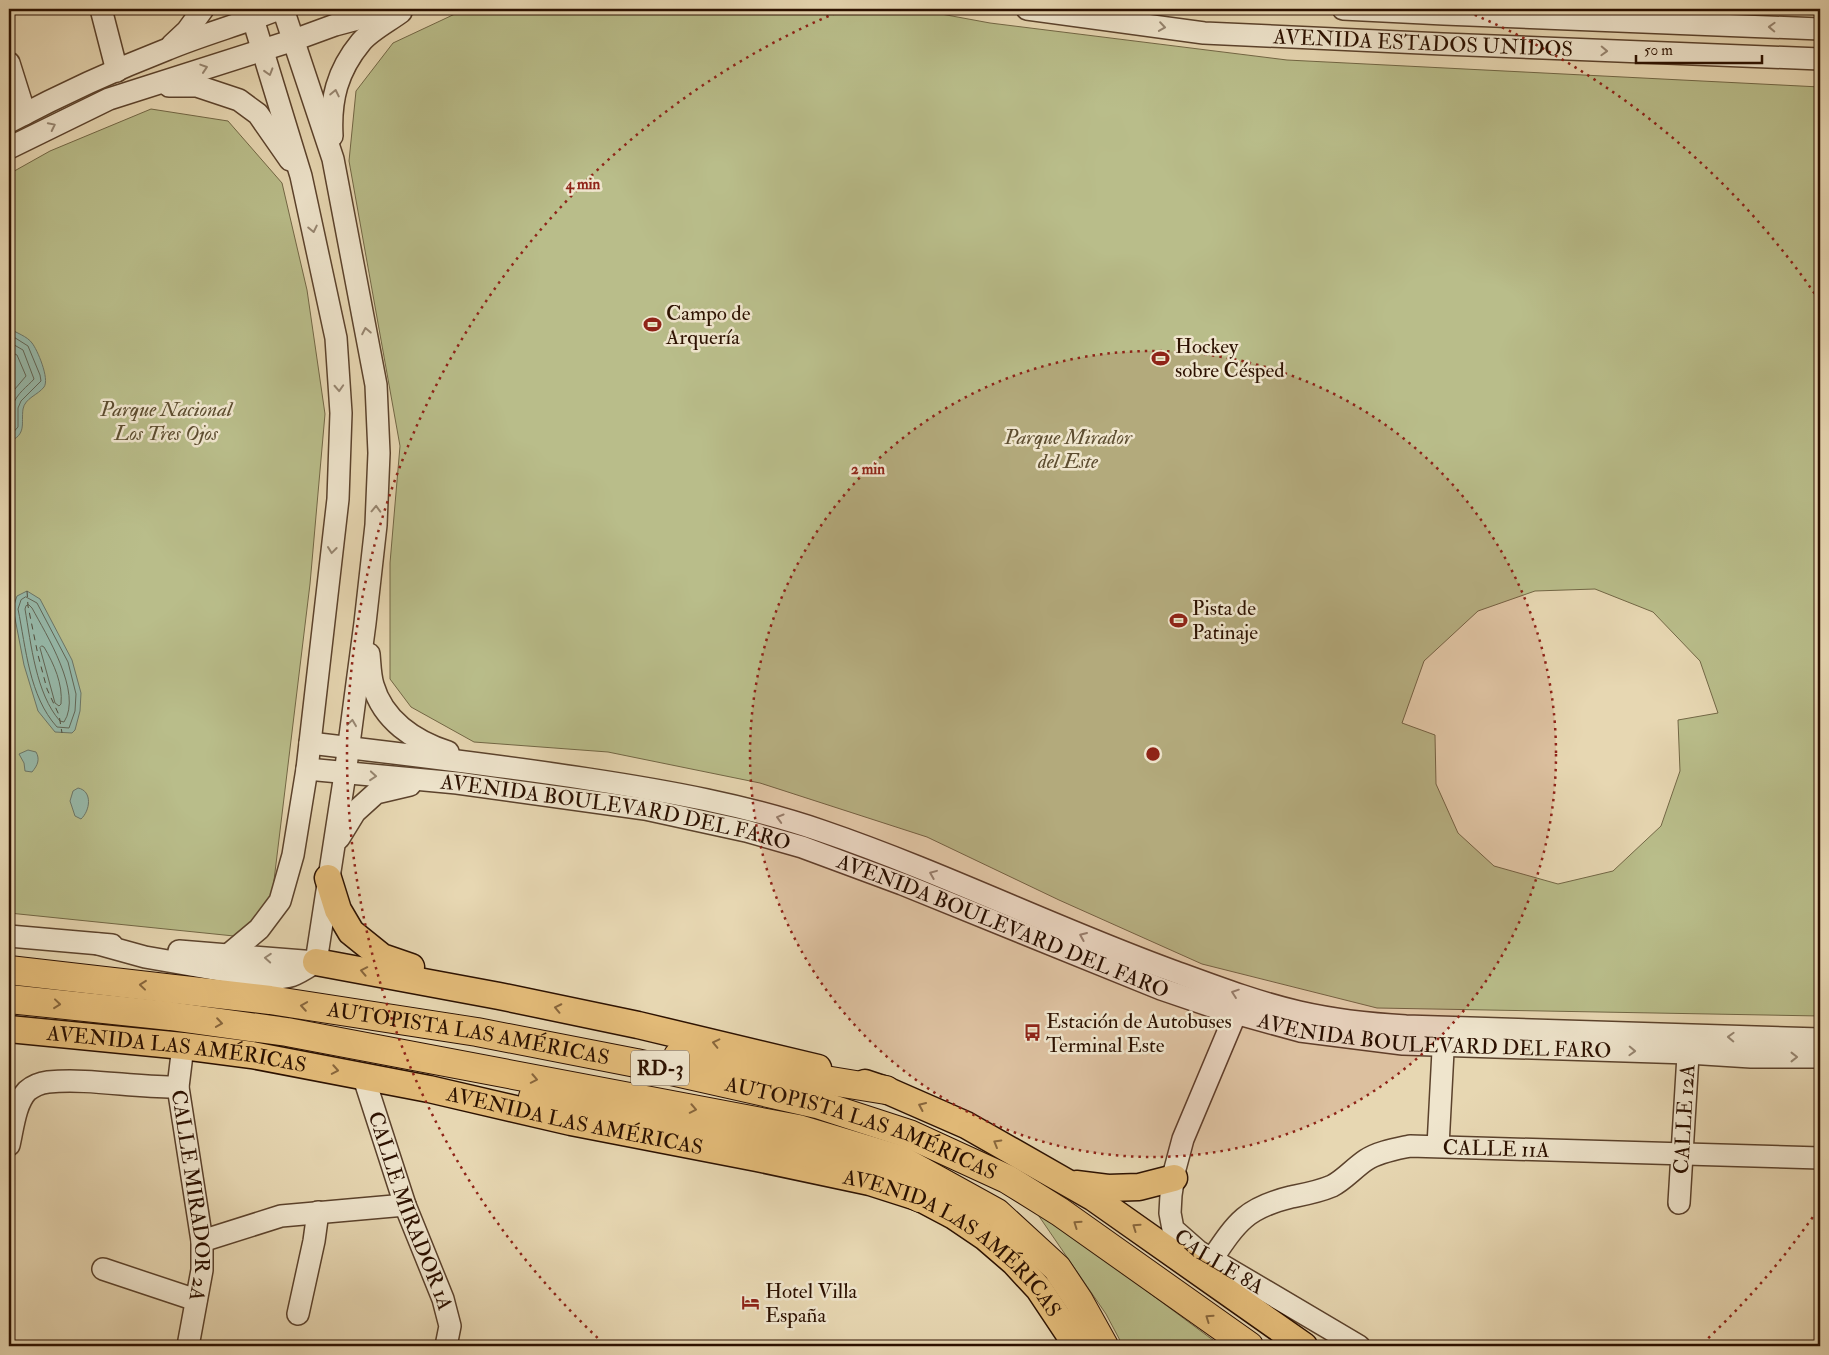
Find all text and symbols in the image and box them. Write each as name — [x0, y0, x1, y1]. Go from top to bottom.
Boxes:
one-way arrow — [1159, 21, 1167, 32]
one-way arrow — [1767, 22, 1775, 32]
street label: AVENIDA ESTADOS UNIDOS — [1272, 23, 1574, 63]
scale bar — [1636, 32, 1763, 64]
text: 50 m — [1644, 41, 1673, 60]
one-way arrow — [1600, 45, 1608, 56]
one-way arrow — [199, 64, 207, 74]
one-way arrow — [264, 67, 274, 76]
one-way arrow — [329, 89, 340, 98]
one-way arrow — [47, 122, 56, 133]
text: 4 min — [565, 175, 601, 194]
one-way arrow — [307, 224, 317, 233]
place label: Campo de Arquería — [665, 300, 751, 351]
sports icon: Campo de Arquería — [642, 315, 662, 335]
one-way arrow — [361, 326, 371, 335]
place label: Hockey sobre Césped — [1175, 333, 1285, 384]
sports icon: Hockey sobre Césped — [1151, 348, 1171, 368]
one-way arrow — [334, 385, 345, 393]
park label: Parque Nacional Los Tres Ojos — [99, 396, 234, 447]
park label: Parque Mirador del Este — [1003, 424, 1133, 475]
text: 2 min — [851, 460, 885, 479]
one-way arrow — [371, 505, 382, 513]
one-way arrow — [327, 547, 338, 555]
place label: Pista de Patinaje — [1192, 595, 1258, 646]
sports icon: Pista de Patinaje — [1168, 610, 1188, 630]
one-way arrow — [346, 719, 356, 727]
centre of rings — [1144, 745, 1162, 763]
street label: AVENIDA BOULEVARD DEL FARO — [438, 768, 794, 857]
one-way arrow — [369, 770, 377, 781]
one-way arrow — [777, 814, 785, 824]
street label: AVENIDA BOULEVARD DEL FARO — [832, 848, 1173, 1005]
one-way arrow — [929, 869, 938, 880]
one-way arrow — [1079, 931, 1088, 942]
one-way arrow — [263, 952, 271, 963]
one-way arrow — [360, 966, 368, 976]
one-way arrow — [139, 980, 147, 991]
one-way arrow — [1231, 989, 1240, 999]
street label: AUTOPISTA LAS AMÉRICAS — [325, 996, 612, 1072]
one-way arrow — [54, 998, 62, 1009]
one-way arrow — [300, 1001, 309, 1011]
one-way arrow — [553, 1003, 562, 1014]
street label: AVENIDA BOULEVARD DEL FARO — [1254, 1007, 1612, 1065]
place label: Estación de Autobuses Terminal Este — [1046, 1008, 1232, 1059]
one-way arrow — [214, 1017, 223, 1027]
street label: AVENIDA LAS AMÉRICAS — [45, 1020, 309, 1079]
bus stop icon: Estación de Autobuses Terminal Este — [1022, 1023, 1042, 1043]
one-way arrow — [1727, 1032, 1735, 1042]
one-way arrow — [712, 1038, 721, 1049]
one-way arrow — [1628, 1046, 1636, 1057]
road number: RD-3 — [631, 1050, 689, 1086]
one-way arrow — [1791, 1052, 1799, 1062]
street label: CALLE 12A — [1668, 1063, 1701, 1175]
one-way arrow — [330, 1064, 339, 1074]
street label: AUTOPISTA LAS AMÉRICAS — [722, 1070, 1001, 1187]
one-way arrow — [529, 1073, 538, 1083]
street label: AVENIDA LAS AMÉRICAS — [443, 1080, 705, 1161]
street label: CALLE MIRADOR 2A — [165, 1088, 215, 1303]
one-way arrow — [918, 1101, 927, 1112]
one-way arrow — [689, 1103, 698, 1113]
street label: CALLE MIRADOR 1A — [362, 1108, 458, 1313]
street label: CALLE 11A — [1442, 1134, 1550, 1164]
one-way arrow — [993, 1139, 1002, 1149]
street label: AVENIDA LAS AMÉRICAS — [840, 1163, 1067, 1322]
one-way arrow — [1073, 1221, 1083, 1230]
street label: CALLE 8A — [1168, 1223, 1269, 1301]
one-way arrow — [1132, 1224, 1142, 1233]
place label: Hotel Villa España — [765, 1278, 858, 1329]
hotel icon: Hotel Villa España — [741, 1293, 761, 1313]
one-way arrow — [1206, 1315, 1215, 1324]

